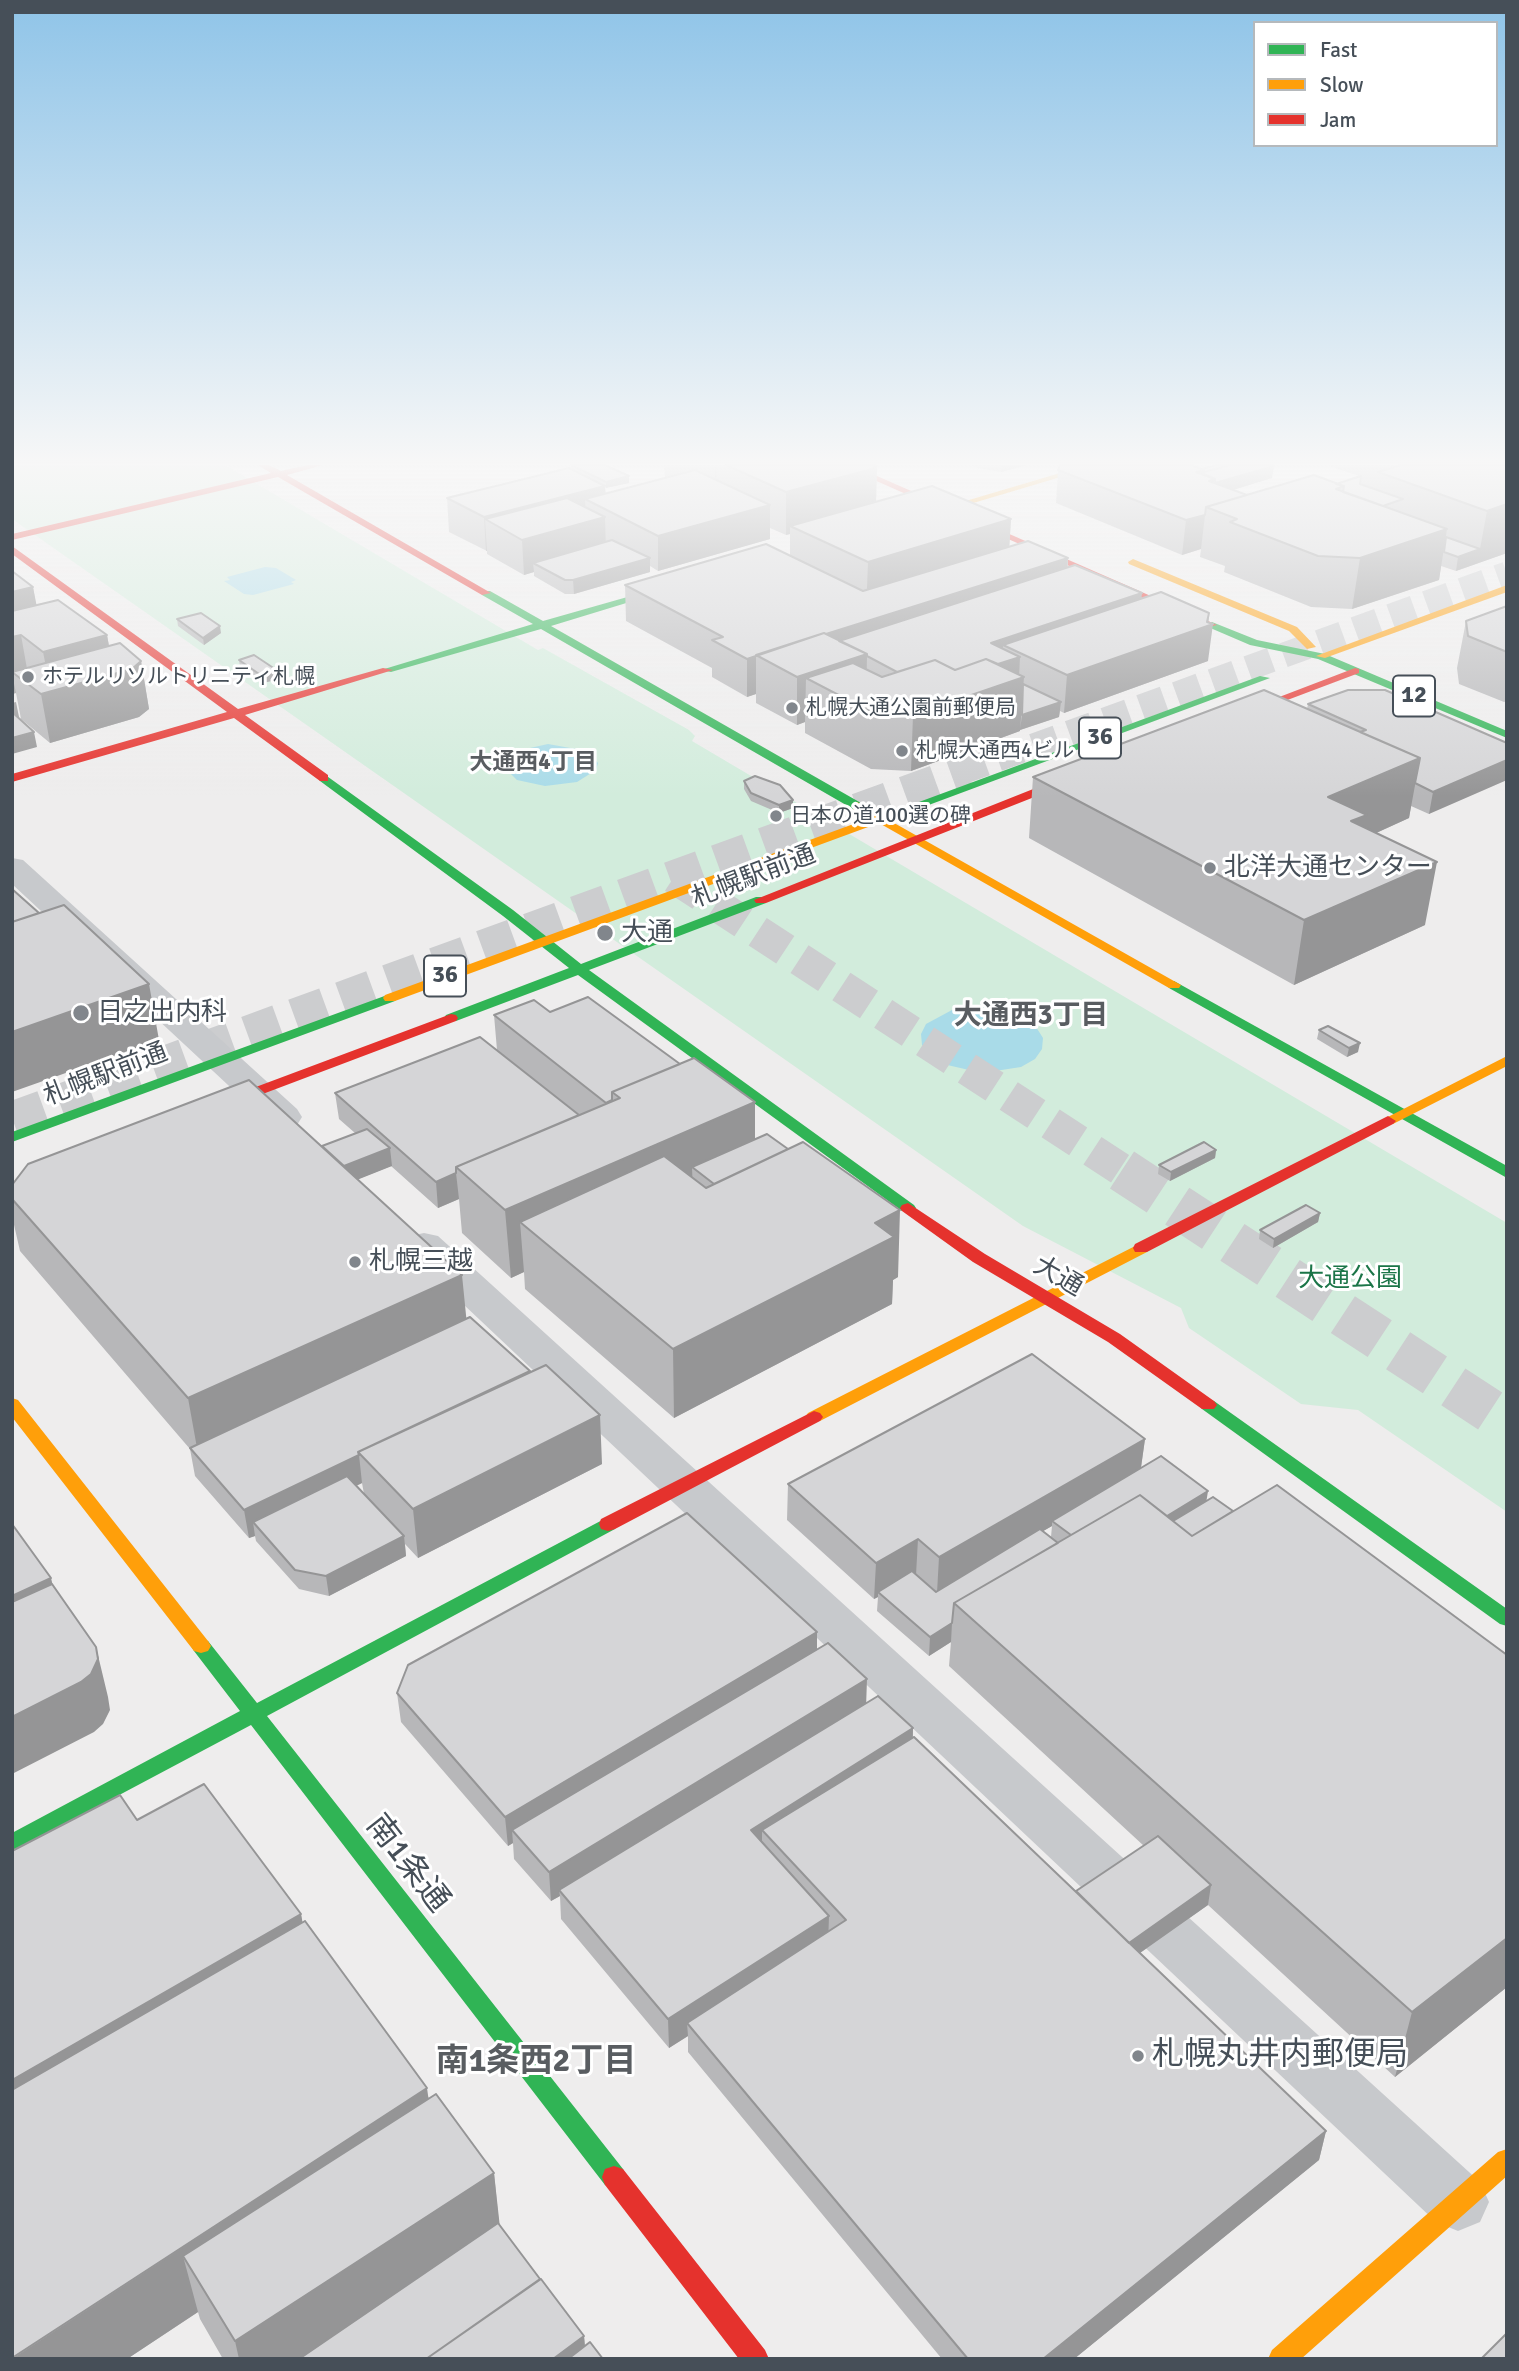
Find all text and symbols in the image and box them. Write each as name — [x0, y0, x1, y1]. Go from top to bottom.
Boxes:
legend — [1253, 21, 1498, 147]
text: Fast — [1320, 37, 1357, 63]
text: Slow — [1320, 72, 1364, 98]
text: Jam — [1320, 107, 1356, 133]
place label: ホテルリソルトリニティ札幌 — [42, 664, 315, 690]
marker: ホテルリソルトリニティ札幌 — [20, 669, 36, 685]
road number: 12 — [1393, 676, 1435, 716]
place label: 札幌大通公園前郵便局 — [806, 695, 1016, 721]
marker: 札幌大通公園前郵便局 — [784, 700, 800, 716]
road number: 36 — [1079, 718, 1121, 758]
place label: 札幌大通西4ビル — [916, 738, 1074, 764]
marker: 札幌大通西4ビル — [894, 743, 910, 759]
district label: 大通西4丁目 — [469, 749, 597, 777]
place label: 日本の道100選の碑 — [790, 803, 971, 829]
marker: 日本の道100選の碑 — [768, 808, 784, 824]
street label: 札幌駅前通 — [688, 839, 820, 915]
place label: 北洋大通センター — [1224, 852, 1432, 884]
marker: 北洋大通センター — [1202, 860, 1218, 876]
place label: 大通 — [621, 917, 673, 949]
marker: 大通 — [595, 923, 615, 943]
road number: 36 — [424, 956, 466, 996]
place label: 日之出内科 — [97, 997, 227, 1029]
district label: 大通西3丁目 — [953, 1000, 1109, 1034]
marker: 日之出内科 — [71, 1003, 91, 1023]
street label: 札幌駅前通 — [40, 1037, 172, 1113]
place label: 札幌三越 — [369, 1246, 473, 1278]
street label: 大通 — [1028, 1250, 1088, 1304]
marker: 札幌三越 — [347, 1254, 363, 1270]
park label: 大通公園 — [1298, 1263, 1402, 1295]
street label: 南1条通 — [357, 1808, 457, 1920]
place label: 札幌丸井内郵便局 — [1152, 2037, 1408, 2075]
district label: 南1条西2丁目 — [436, 2042, 636, 2082]
marker: 札幌丸井内郵便局 — [1130, 2048, 1146, 2064]

